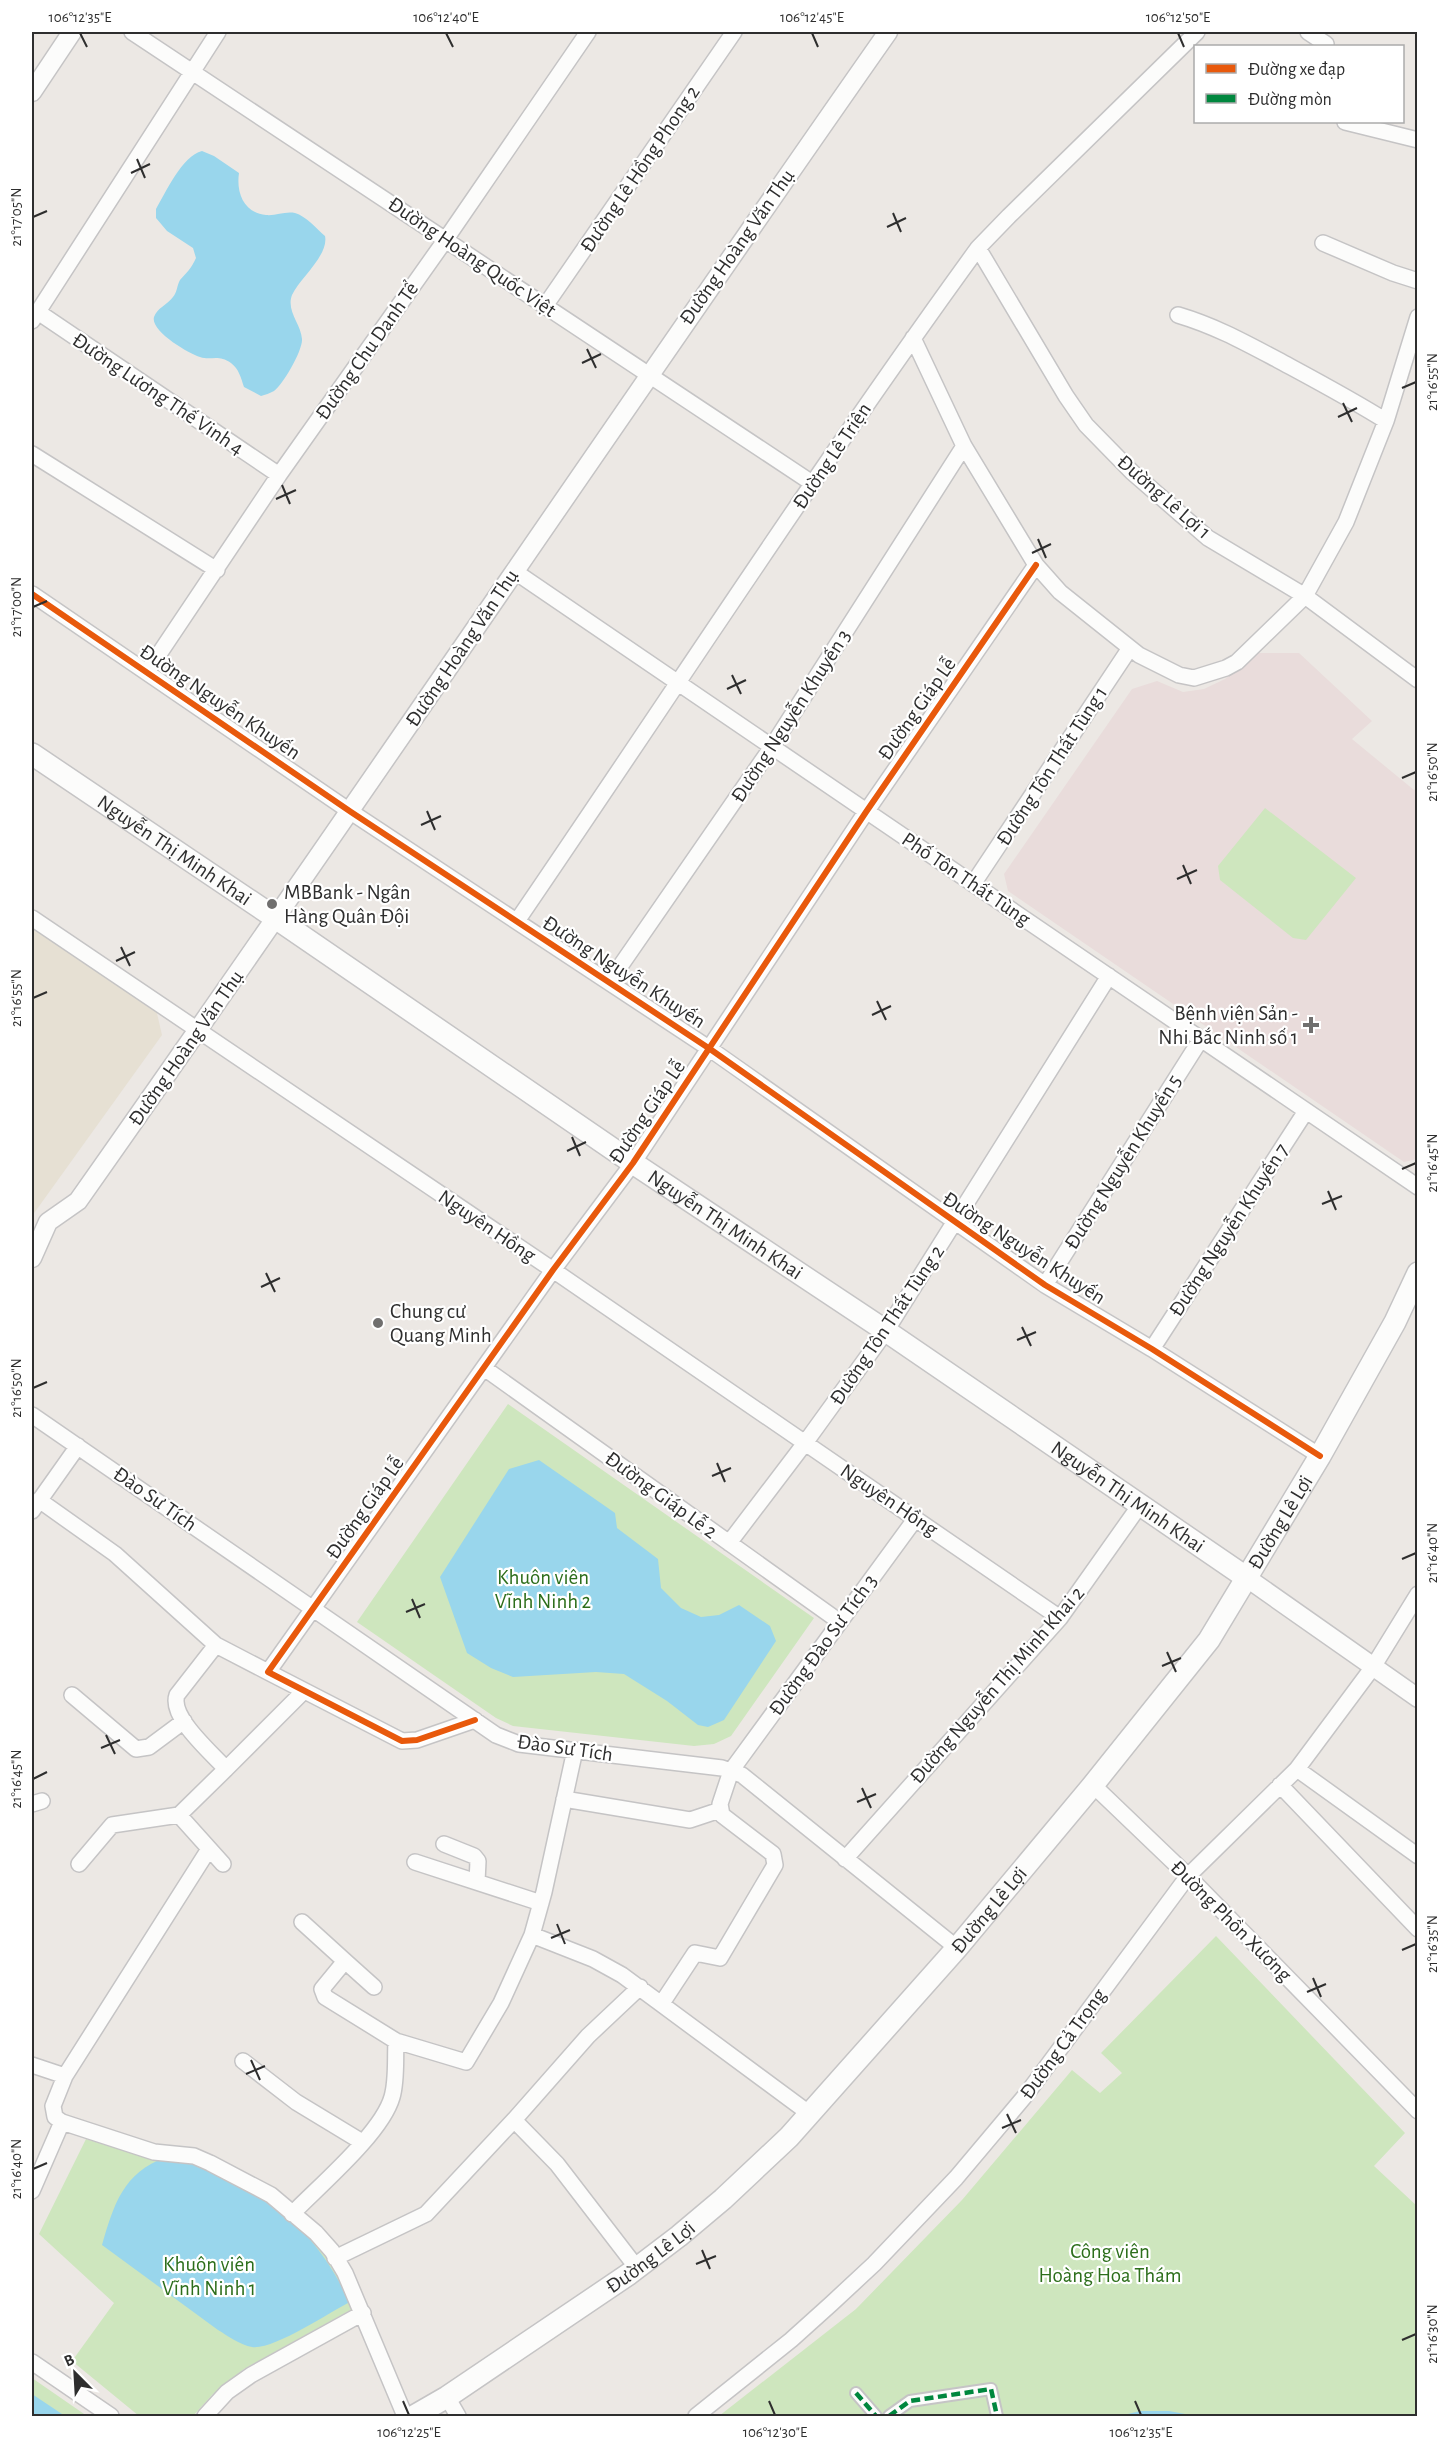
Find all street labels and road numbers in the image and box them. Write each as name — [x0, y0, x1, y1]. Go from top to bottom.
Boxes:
street label: Đường Lê Hồng Phong 2 — [576, 82, 704, 256]
street label: Đường Hoàng Văn Thụ — [675, 165, 799, 329]
street label: Đường Hoàng Quốc Việt — [384, 193, 560, 321]
street label: Đường Chu Danh Tể — [311, 278, 422, 424]
street label: Đường Lương Thế Vinh 4 — [68, 329, 248, 459]
street label: Đường Lê Triện — [789, 399, 875, 513]
street label: Đường Lê Lợi 1 — [1113, 451, 1215, 543]
street label: Đường Hoàng Văn Thụ — [402, 565, 522, 730]
street label: Đường Nguyễn Khuyến 3 — [727, 625, 855, 806]
street label: Đường Nguyễn Khuyến — [136, 640, 305, 764]
street label: Đường Giáp Lễ — [873, 653, 960, 764]
street label: Đường Tôn Thất Tùng 1 — [993, 683, 1111, 849]
street label: Nguyễn Thị Minh Khai — [94, 791, 256, 909]
street label: Phố Tôn Thất Tùng — [898, 828, 1035, 930]
street label: Đường Nguyễn Khuyến — [539, 911, 710, 1032]
street label: Đường Hoàng Văn Thụ — [124, 966, 248, 1130]
street label: Đường Giáp Lễ — [604, 1056, 689, 1168]
street label: Đường Nguyễn Khuyến 5 — [1060, 1070, 1185, 1253]
street label: Đường Nguyễn Khuyến 7 — [1164, 1139, 1293, 1320]
street label: Nguyễn Thị Minh Khai — [644, 1166, 807, 1283]
street label: Nguyên Hồng — [435, 1186, 540, 1267]
street label: Đường Nguyễn Khuyến — [939, 1187, 1110, 1308]
street label: Đường Tôn Thất Tùng 2 — [826, 1241, 948, 1409]
street label: Nguyễn Thị Minh Khai — [1048, 1437, 1209, 1556]
street label: Đường Giáp Lễ 2 — [601, 1447, 721, 1543]
street label: Đường Giáp Lễ — [321, 1452, 408, 1563]
street label: Nguyên Hồng — [837, 1460, 942, 1541]
street label: Đào Sư Tích — [109, 1463, 201, 1535]
street label: Đường Lê Lợi — [1244, 1472, 1316, 1573]
street label: Đường Đào Sư Tích 3 — [765, 1571, 881, 1719]
street label: Đường Nguyễn Thị Minh Khai 2 — [905, 1582, 1088, 1788]
street label: Đào Sư Tích — [516, 1731, 614, 1765]
street label: Đường Phồn Xương — [1166, 1856, 1296, 1986]
street label: Đường Lê Lợi — [947, 1863, 1031, 1957]
street label: Đường Cả Trọng — [1016, 1984, 1110, 2103]
street label: Đường Lê Lợi — [602, 2217, 699, 2297]

